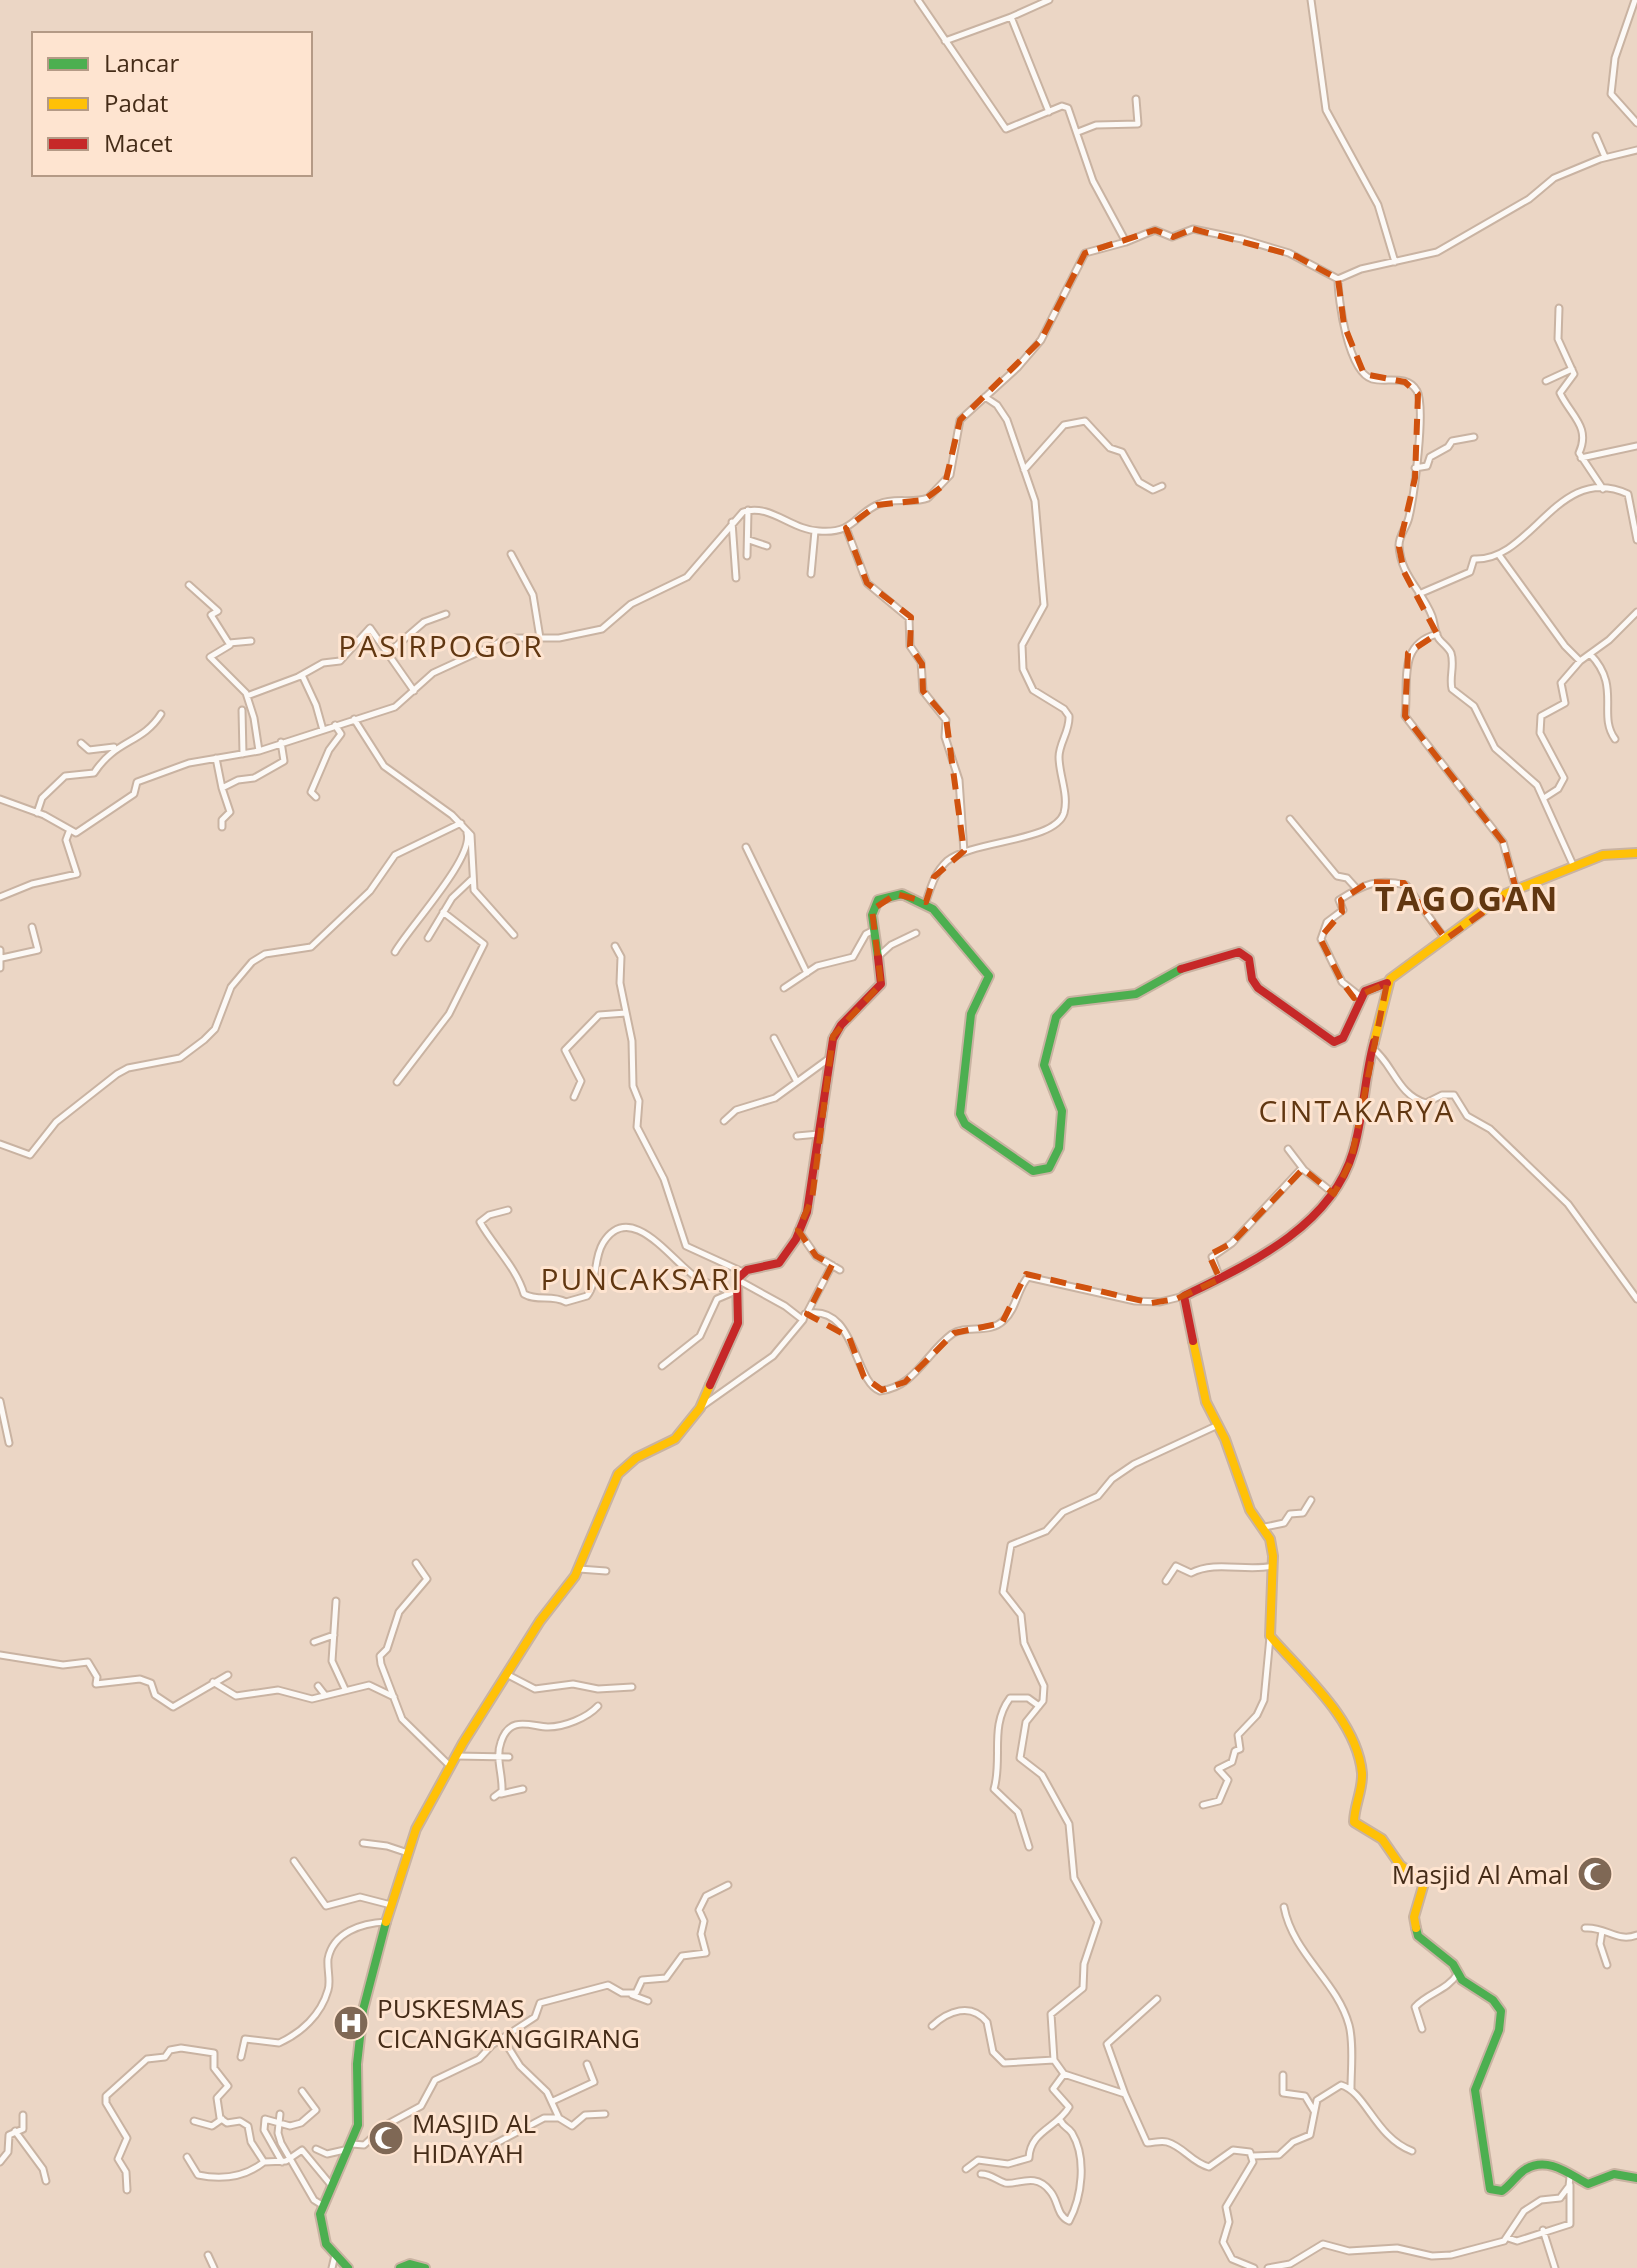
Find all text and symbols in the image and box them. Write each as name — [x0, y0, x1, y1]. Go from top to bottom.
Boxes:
legend — [32, 32, 312, 176]
text: Lancar — [104, 46, 179, 79]
text: Padat — [104, 86, 168, 119]
text: Macet — [104, 126, 172, 159]
district label: PASIRPOGOR — [338, 625, 544, 666]
district label: TAGOGAN — [1375, 875, 1559, 921]
district label: CINTAKARYA — [1259, 1090, 1455, 1131]
district label: PUNCAKSARI — [540, 1258, 742, 1299]
mosque icon: Masjid Al Amal — [1576, 1855, 1614, 1893]
place label: Masjid Al Amal — [1392, 1856, 1569, 1892]
place label: PUSKESMAS CICANGKANGGIRANG — [377, 1990, 640, 2056]
hospital icon: PUSKESMAS CICANGKANGGIRANG — [332, 2004, 370, 2042]
place label: MASJID AL HIDAYAH — [412, 2105, 536, 2171]
mosque icon: MASJID AL HIDAYAH — [367, 2119, 405, 2157]

